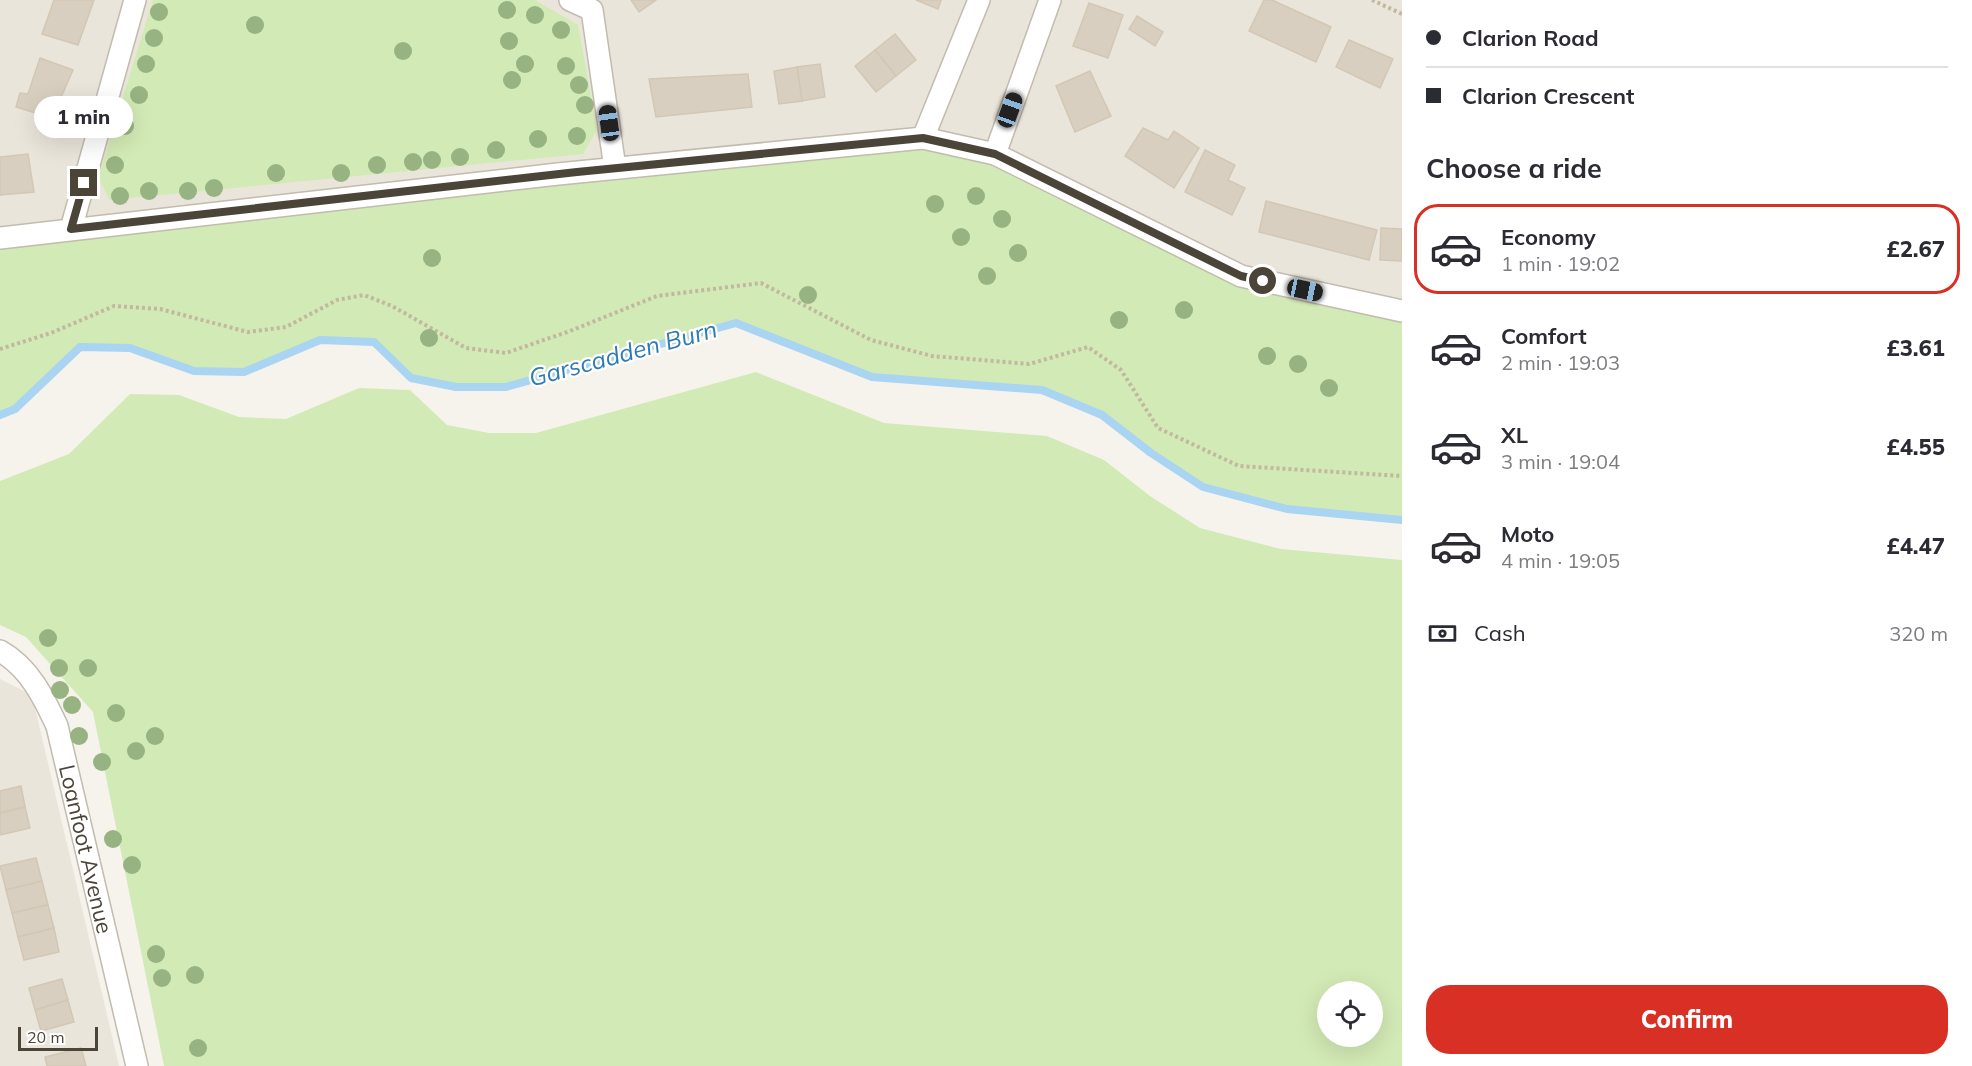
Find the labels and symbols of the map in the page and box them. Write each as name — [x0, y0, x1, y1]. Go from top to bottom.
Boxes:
car — [995, 90, 1025, 130]
callout: 1 min — [34, 96, 134, 138]
car — [598, 104, 620, 142]
route end — [70, 169, 97, 196]
route start — [1249, 267, 1276, 294]
car — [1286, 277, 1324, 303]
water label: Garscadden Burn — [525, 313, 720, 393]
street label: Loanfoot Avenue — [53, 762, 119, 936]
scale bar — [18, 1024, 98, 1052]

